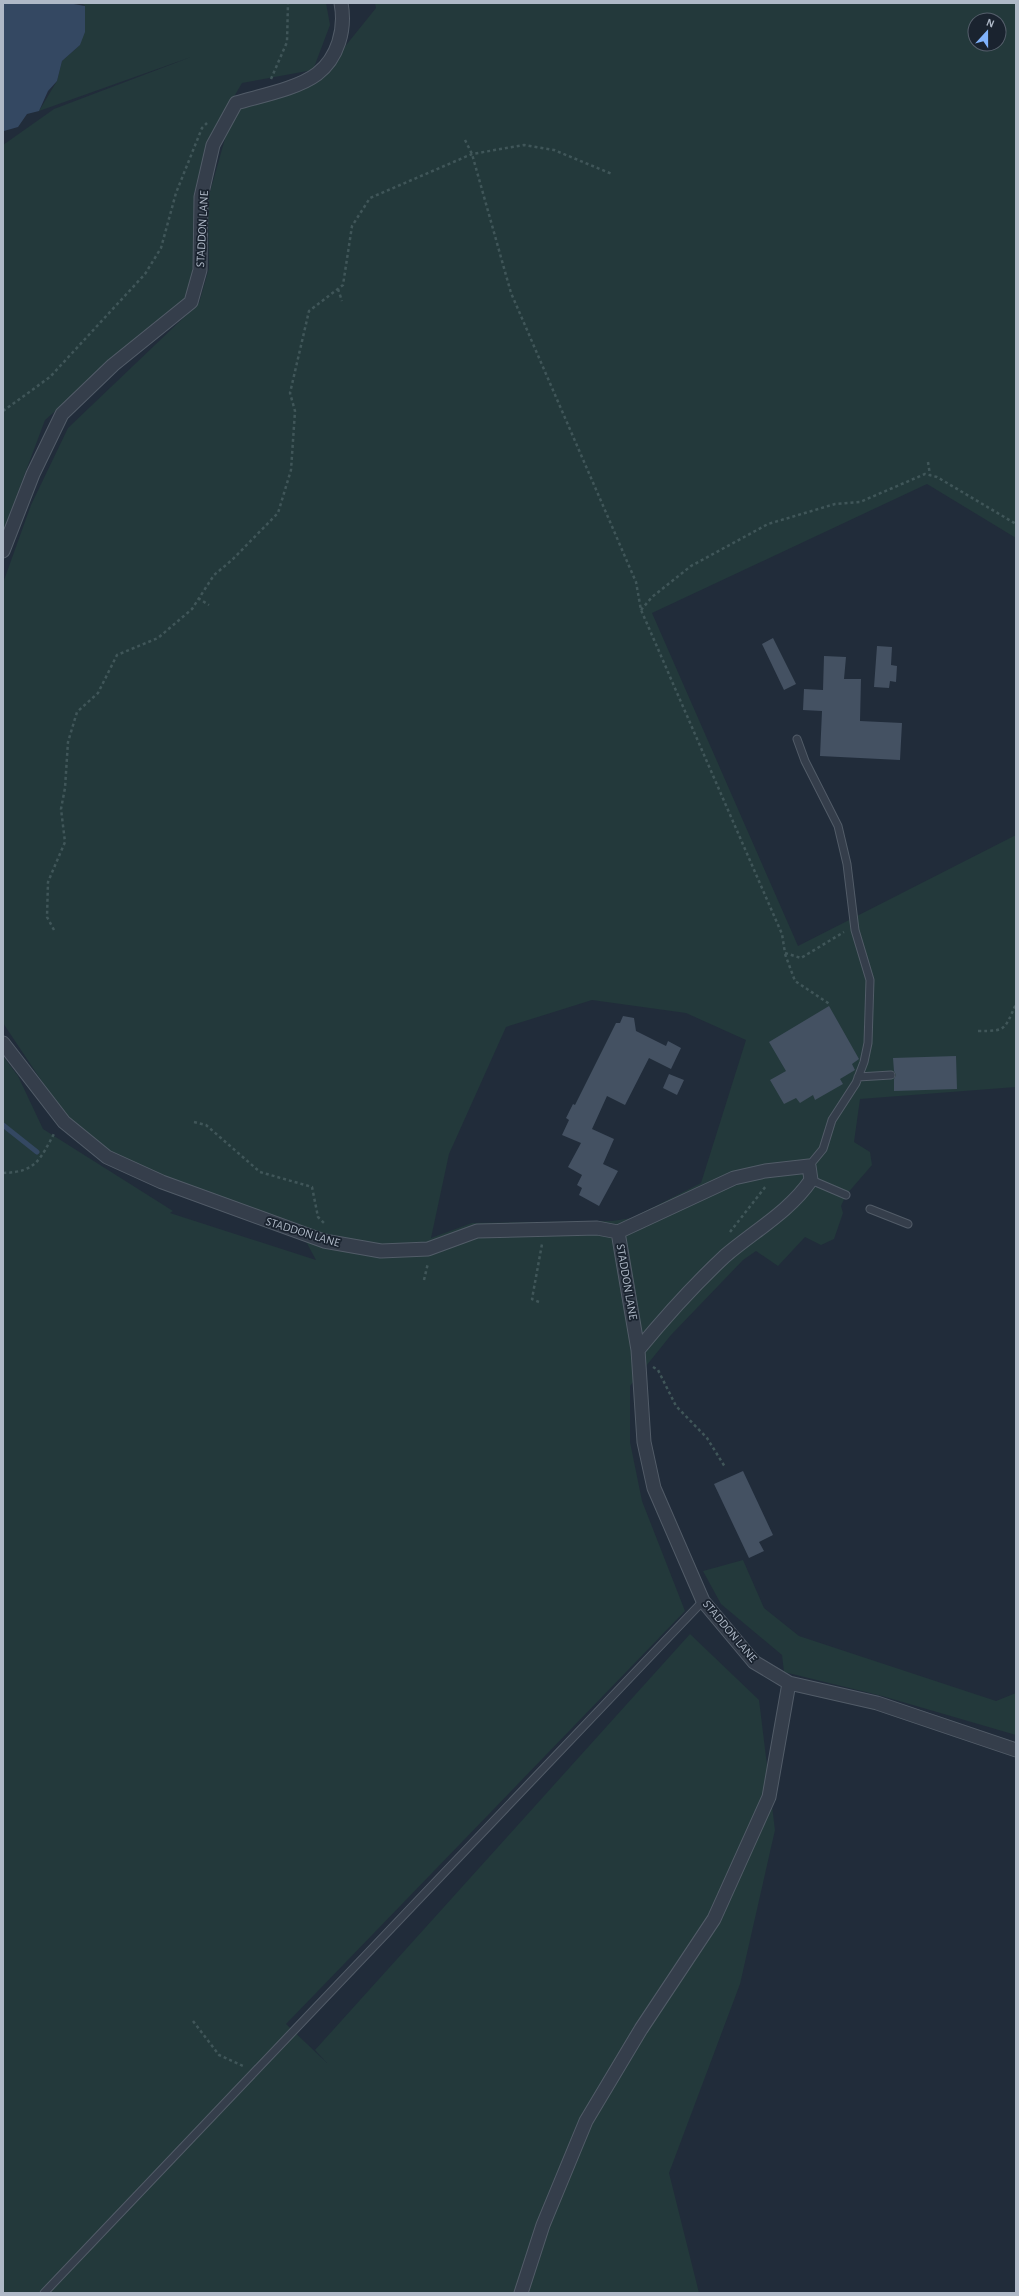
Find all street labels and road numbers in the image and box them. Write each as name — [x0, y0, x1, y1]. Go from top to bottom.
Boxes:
street label: STADDON LANE — [194, 190, 210, 268]
street label: STADDON LANE — [265, 1215, 342, 1249]
street label: STADDON LANE — [614, 1243, 640, 1321]
street label: STADDON LANE — [701, 1598, 759, 1664]

